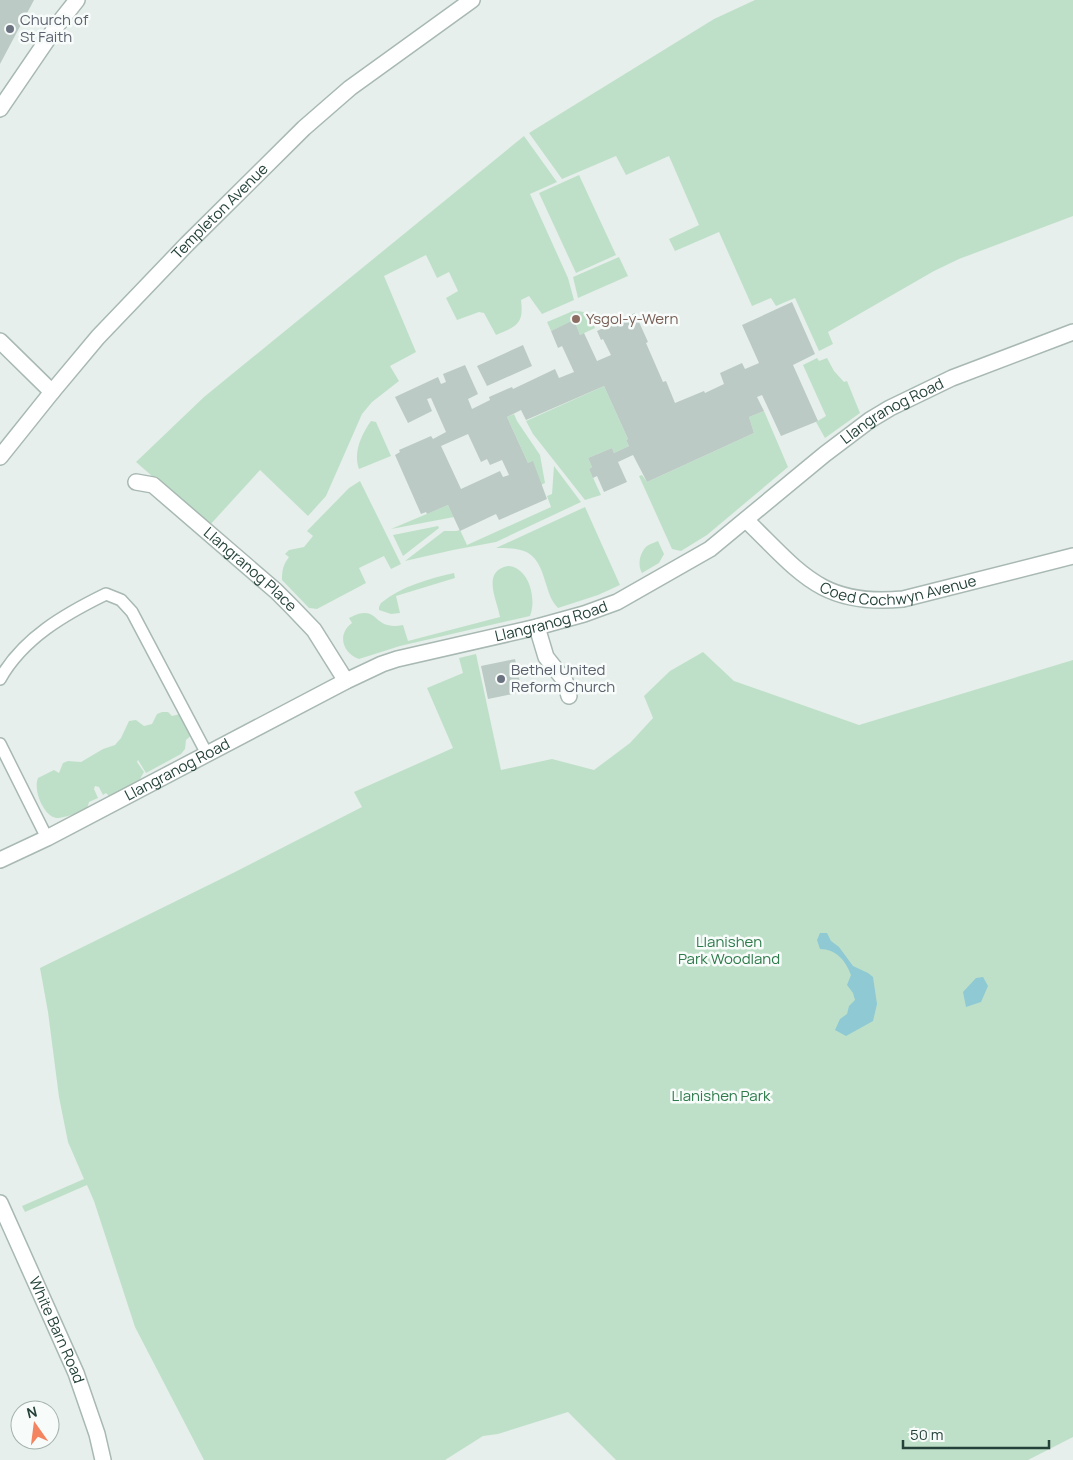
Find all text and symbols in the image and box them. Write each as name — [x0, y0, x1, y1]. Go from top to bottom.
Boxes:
place label: Church of St Faith — [20, 9, 89, 47]
marker: Church of St Faith — [4, 23, 16, 35]
street label: Templeton Avenue — [167, 158, 273, 264]
place label: Ysgol-y-Wern — [586, 308, 678, 329]
marker: Ysgol-y-Wern — [570, 313, 582, 325]
street label: Llangranog Road — [836, 373, 947, 449]
street label: Llangranog Place — [199, 522, 302, 616]
street label: Coed Cochwyn Avenue — [816, 570, 979, 610]
street label: Llangranog Road — [493, 595, 610, 646]
place label: Bethel United Reform Church — [511, 659, 615, 697]
marker: Bethel United Reform Church — [495, 673, 507, 685]
street label: Llangranog Road — [121, 733, 233, 805]
park label: Llanishen Park Woodland — [678, 931, 780, 969]
park label: Llanishen Park — [671, 1085, 771, 1106]
street label: White Barn Road — [24, 1273, 90, 1386]
north arrow — [10, 1400, 60, 1450]
text: N — [25, 1401, 39, 1422]
scale bar — [903, 1418, 1049, 1450]
text: 50 m — [910, 1424, 944, 1445]

